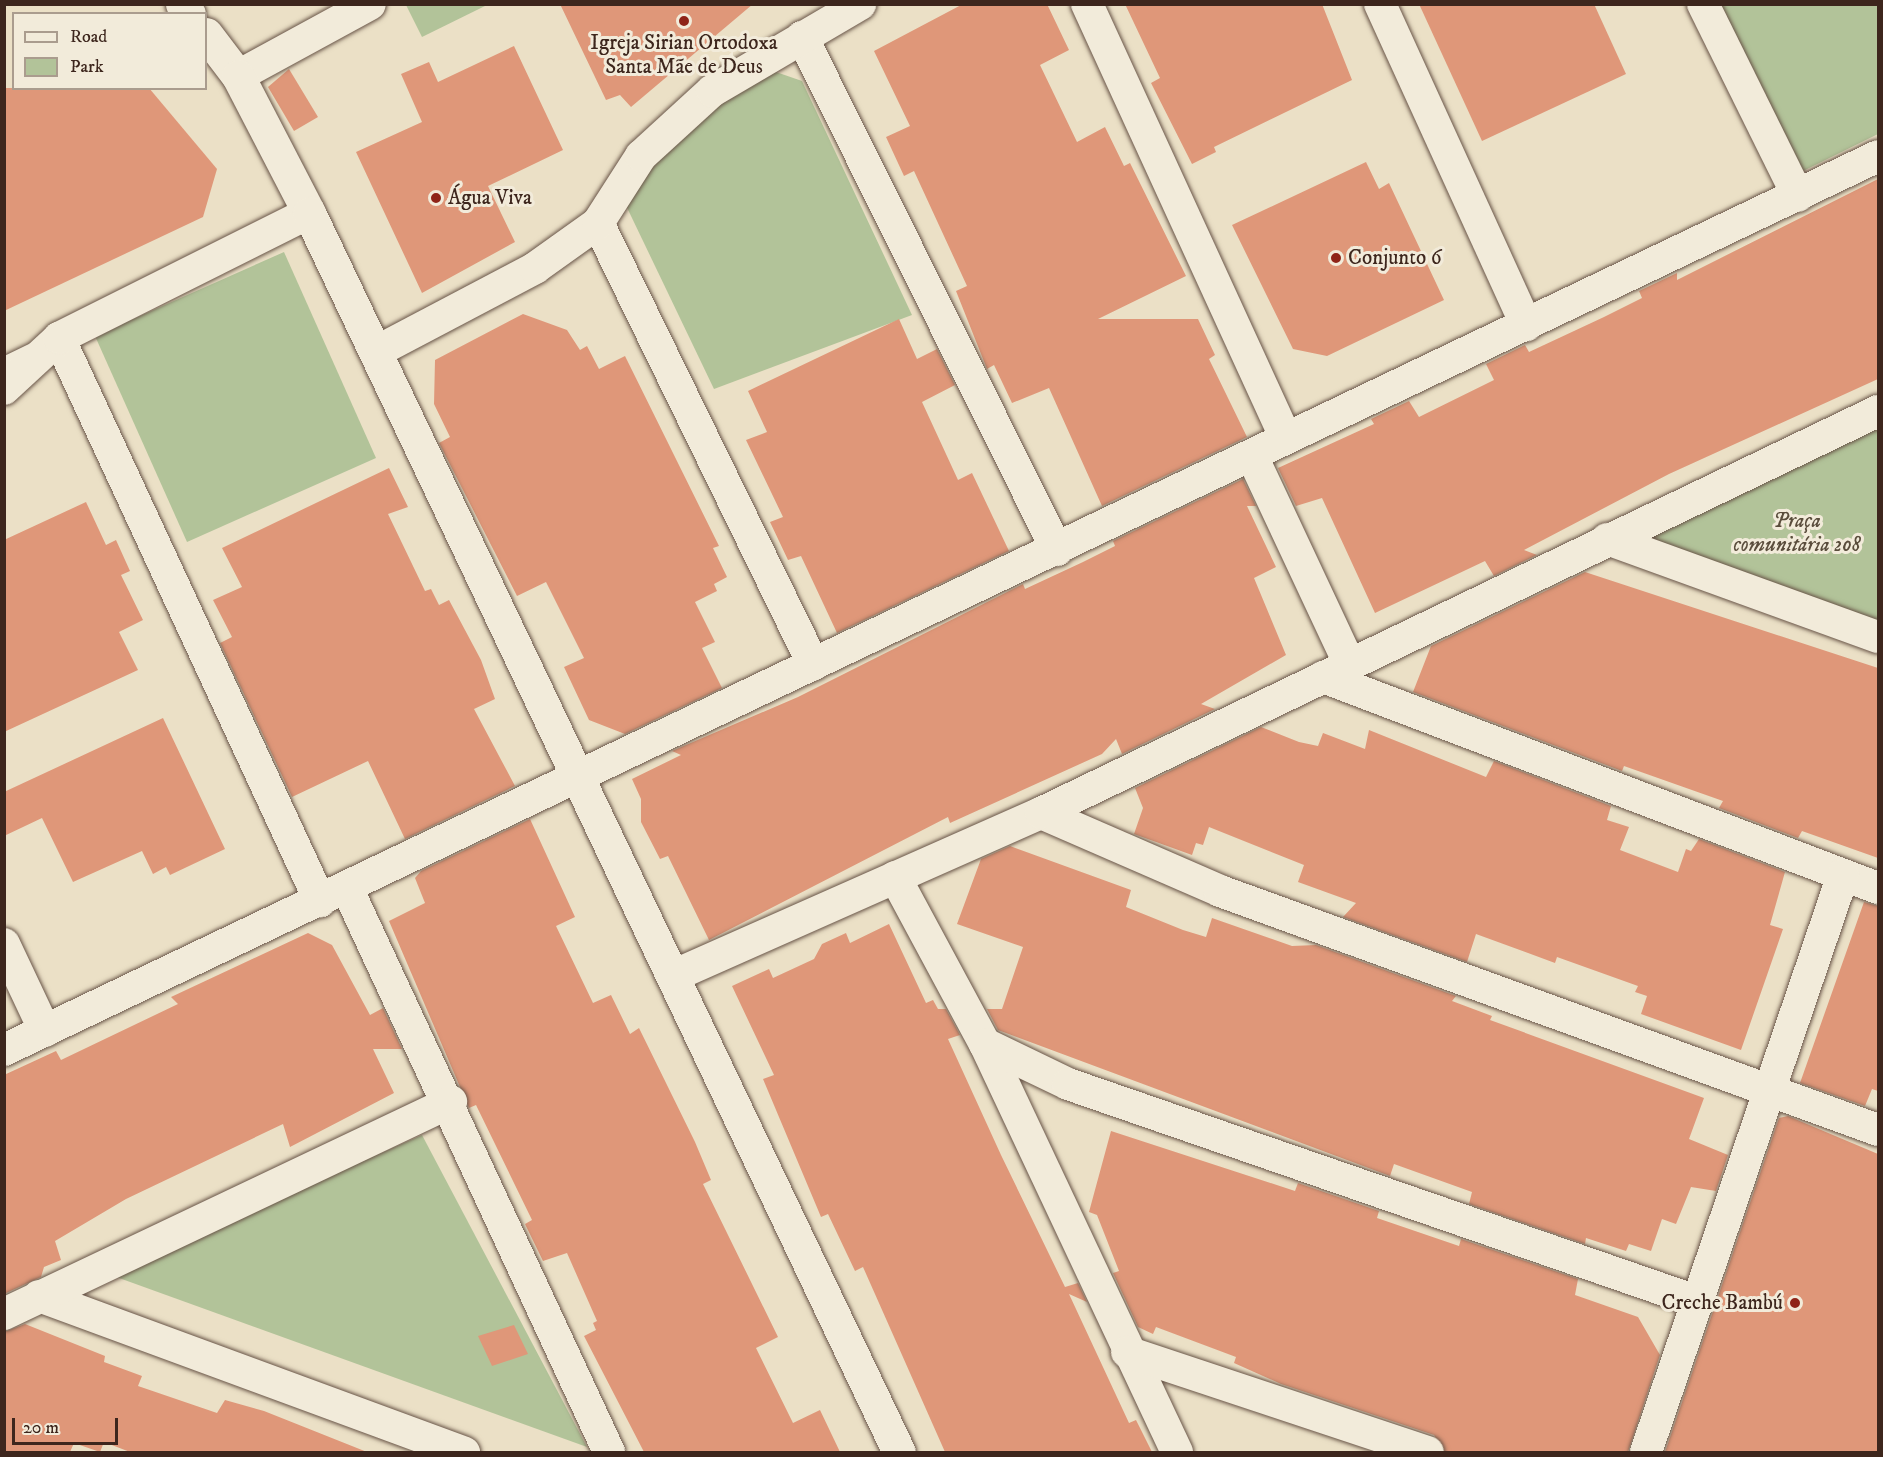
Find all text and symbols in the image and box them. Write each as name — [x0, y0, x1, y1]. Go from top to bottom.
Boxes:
legend — [12, 12, 207, 90]
marker: Igreja Sirian Ortodoxa Santa Mãe de Deus — [677, 14, 691, 28]
text: Road — [70, 26, 107, 48]
place label: Igreja Sirian Ortodoxa Santa Mãe de Deus — [590, 30, 778, 80]
text: Park — [70, 56, 104, 78]
place label: Água Viva — [448, 185, 532, 211]
marker: Água Viva — [429, 191, 443, 205]
place label: Conjunto 6 — [1348, 245, 1442, 271]
marker: Conjunto 6 — [1329, 251, 1343, 265]
park label: Praça comunitária 208 — [1733, 508, 1861, 558]
place label: Creche Bambú — [1662, 1290, 1783, 1316]
marker: Creche Bambú — [1788, 1296, 1802, 1310]
scale bar — [15, 1406, 122, 1444]
text: 20 m — [23, 1417, 59, 1439]

